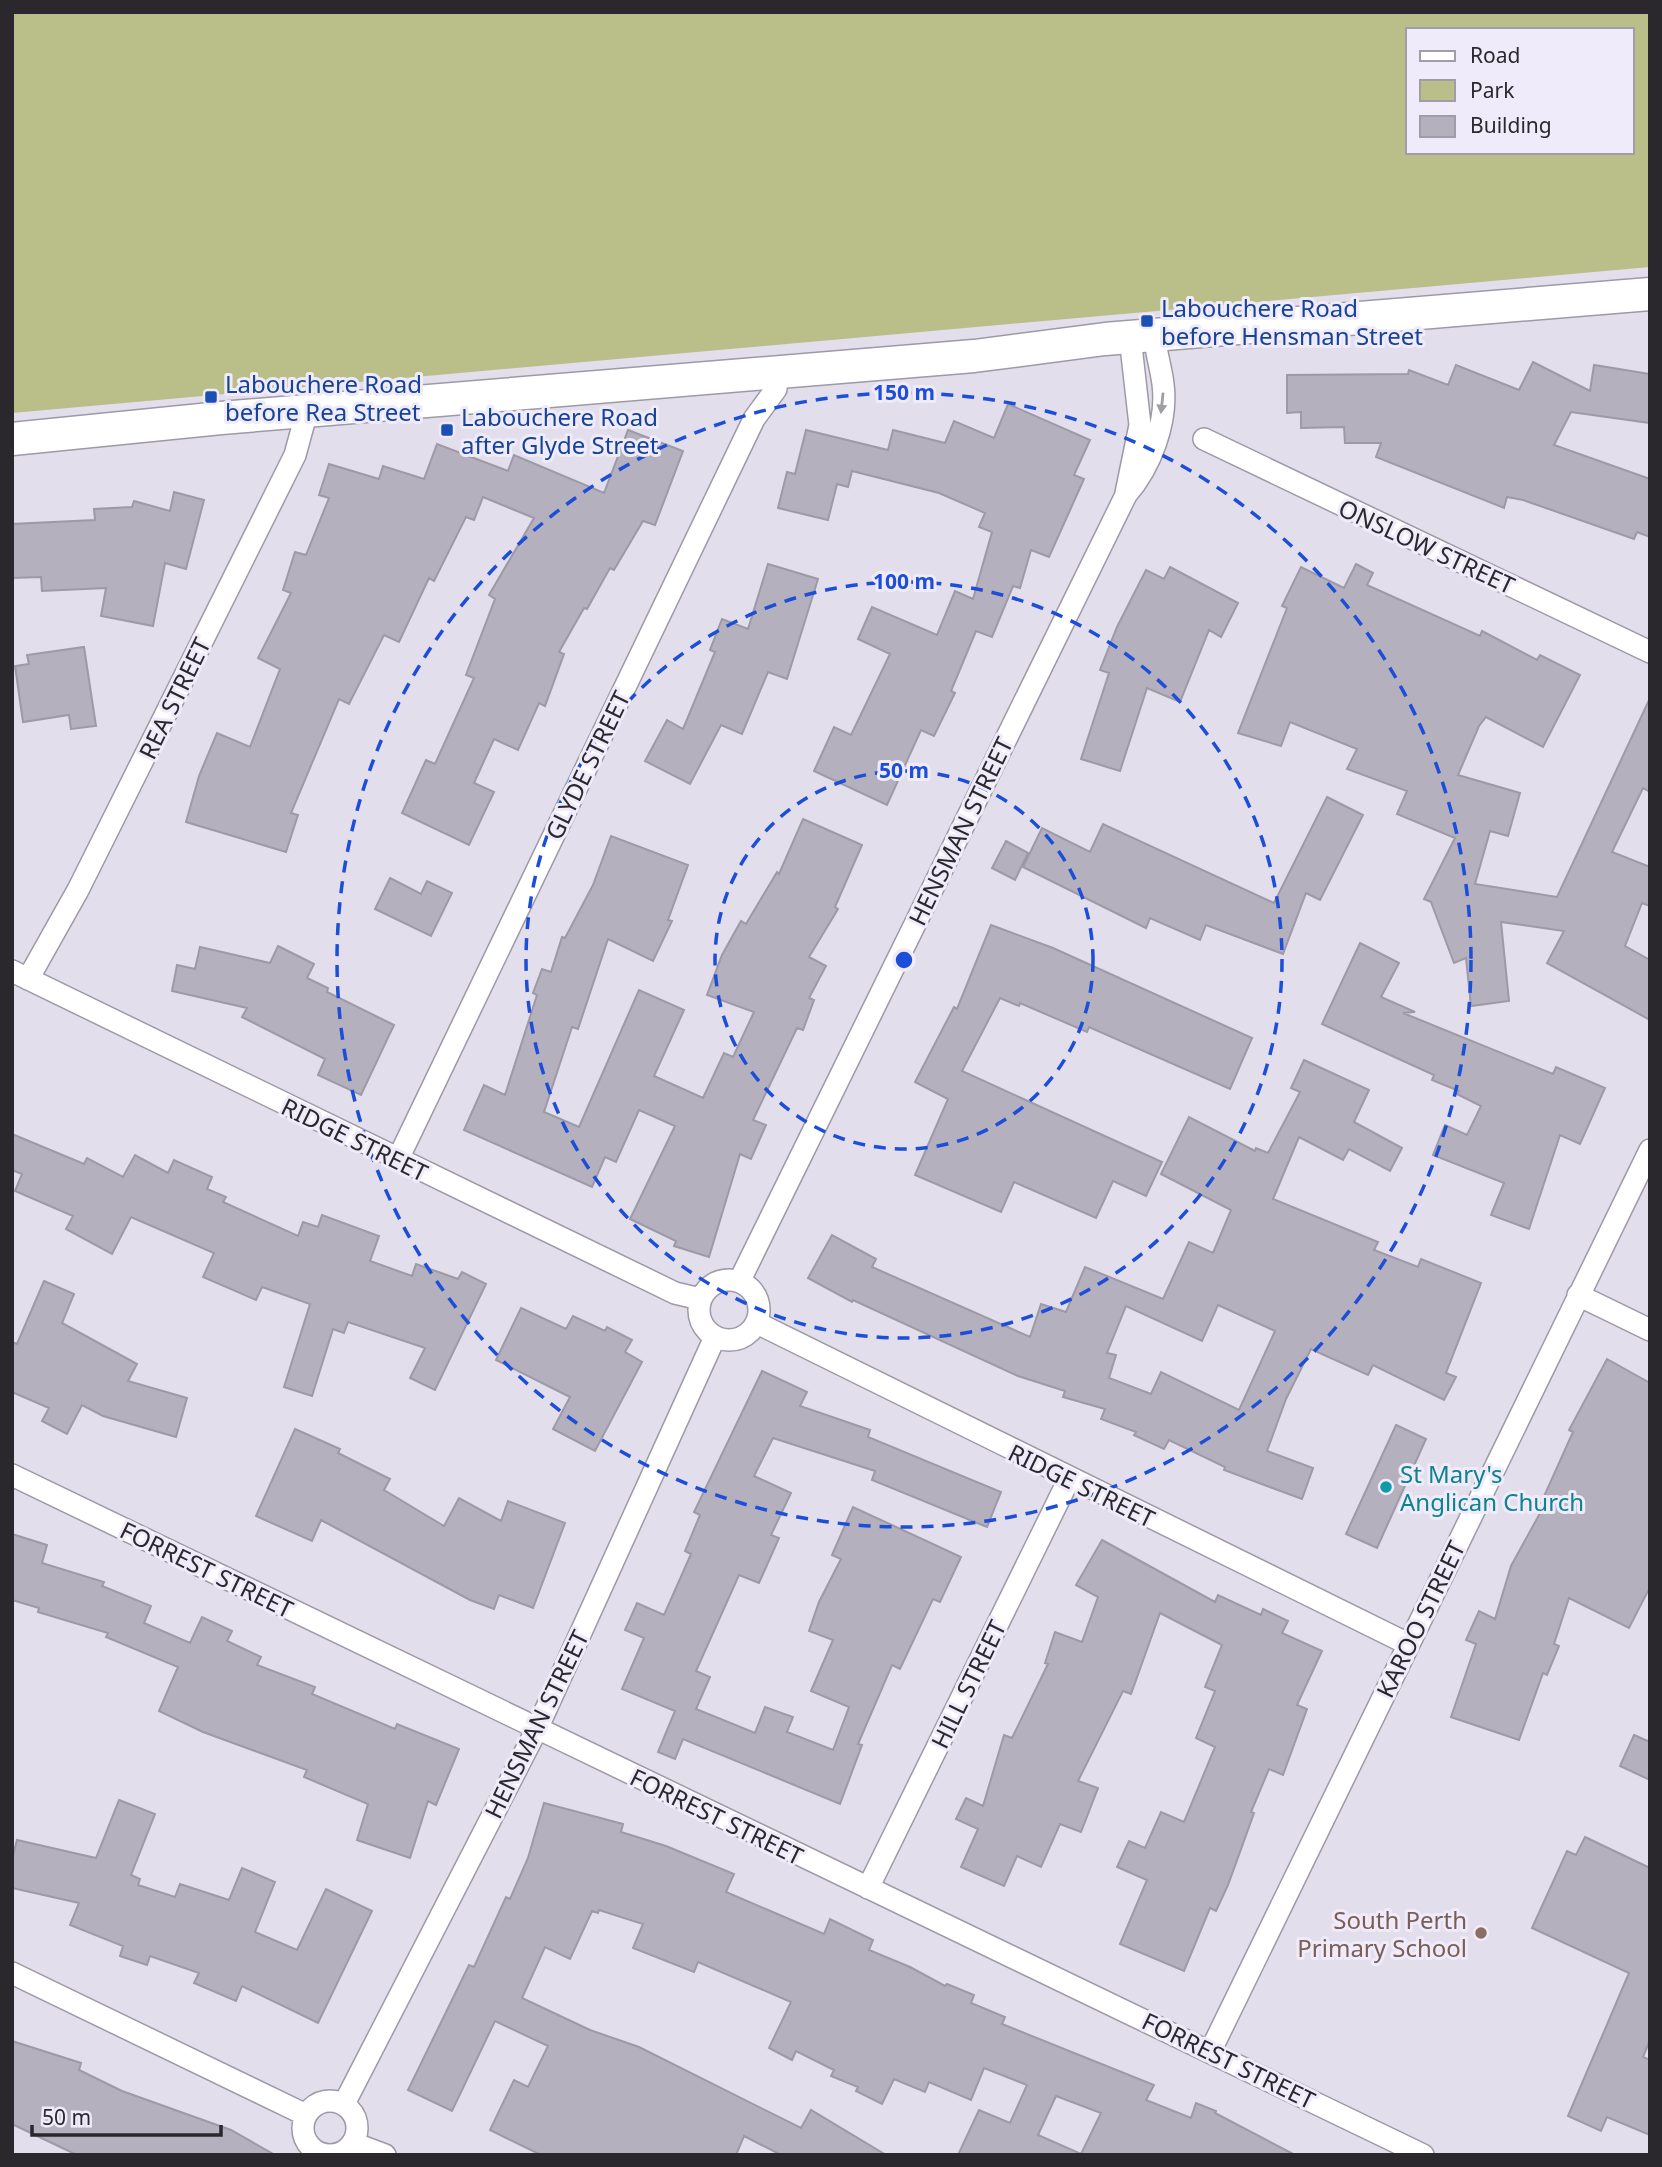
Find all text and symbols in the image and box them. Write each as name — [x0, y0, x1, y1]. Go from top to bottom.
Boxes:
legend — [1406, 28, 1634, 154]
text: Road — [1470, 41, 1520, 69]
text: Park — [1470, 76, 1515, 104]
text: Building — [1470, 111, 1552, 139]
place label: Labouchere Road before Hensman Street — [1161, 291, 1423, 352]
marker: Labouchere Road before Hensman Street — [1139, 313, 1155, 329]
place label: Labouchere Road before Rea Street — [225, 367, 422, 428]
text: 150 m — [873, 378, 935, 406]
marker: Labouchere Road before Rea Street — [203, 389, 219, 405]
one-way arrow — [1156, 392, 1167, 414]
place label: Labouchere Road after Glyde Street — [461, 400, 659, 461]
marker: Labouchere Road after Glyde Street — [439, 422, 455, 438]
street label: ONSLOW STREET — [1334, 491, 1521, 602]
text: 100 m — [873, 567, 935, 595]
street label: REA STREET — [130, 631, 218, 764]
street label: GLYDE STREET — [537, 685, 638, 845]
street label: HENSMAN STREET — [900, 731, 1020, 931]
text: 50 m — [879, 756, 929, 784]
centre of rings — [892, 948, 916, 972]
street label: RIDGE STREET — [276, 1089, 434, 1189]
street label: RIDGE STREET — [1003, 1435, 1161, 1535]
place label: St Mary's Anglican Church — [1400, 1457, 1584, 1518]
marker: St Mary's Anglican Church — [1378, 1479, 1394, 1495]
street label: FORREST STREET — [115, 1513, 300, 1625]
street label: KAROO STREET — [1368, 1535, 1472, 1703]
street label: HILL STREET — [923, 1614, 1014, 1754]
street label: HENSMAN STREET — [476, 1624, 596, 1824]
street label: FORREST STREET — [625, 1760, 810, 1872]
place label: South Perth Primary School — [1297, 1903, 1467, 1964]
marker: South Perth Primary School — [1473, 1925, 1489, 1941]
street label: FORREST STREET — [1137, 2004, 1322, 2116]
scale bar — [32, 2094, 220, 2138]
text: 50 m — [42, 2103, 91, 2131]

